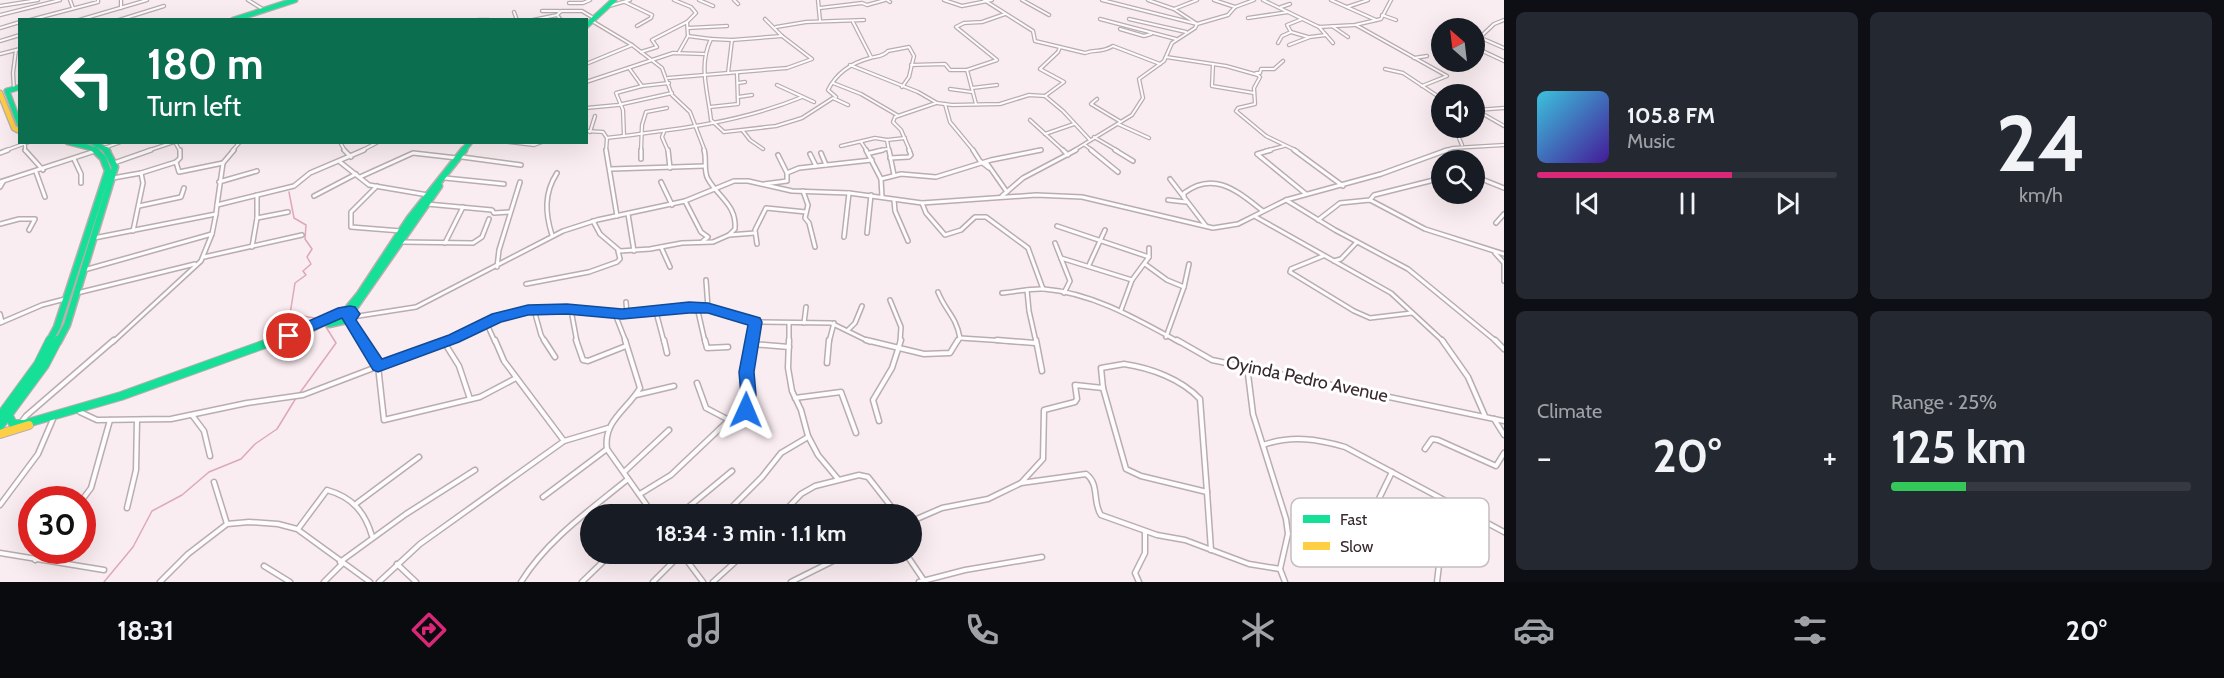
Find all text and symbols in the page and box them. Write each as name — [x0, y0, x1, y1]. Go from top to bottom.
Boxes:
north arrow — [1431, 18, 1485, 72]
map controls — [1431, 18, 1485, 204]
text: 180 m — [147, 38, 263, 90]
icon: left — [48, 42, 126, 120]
button: sound — [1431, 84, 1485, 138]
text: Turn left — [147, 90, 241, 123]
text: 24 — [1996, 96, 2086, 191]
text: 105.8 FM — [1627, 102, 1715, 129]
text: Music — [1627, 129, 1675, 153]
button: search — [1431, 150, 1485, 204]
text: km/h — [2019, 183, 2063, 207]
icon: previous — [1571, 187, 1604, 220]
icon: pause — [1671, 187, 1704, 220]
icon: next — [1771, 187, 1804, 220]
pin — [263, 310, 314, 361]
icon: arrive — [272, 319, 305, 352]
street label: Oyinda Pedro Avenue — [1224, 351, 1390, 407]
position arrow — [714, 378, 778, 442]
text: Range · 25% — [1891, 390, 1997, 414]
text: Climate — [1537, 399, 1602, 423]
text: 125 km — [1891, 420, 2027, 474]
text: 20° — [1653, 429, 1721, 483]
text: − — [1537, 437, 1552, 477]
text: + — [1822, 437, 1837, 477]
speed limit sign: 30 — [18, 486, 96, 564]
legend — [1291, 498, 1489, 567]
text: Fast — [1340, 510, 1368, 529]
text: 18:34 · 3 min · 1.1 km — [656, 520, 846, 547]
text: Slow — [1340, 537, 1374, 556]
icon: directions — [408, 609, 450, 651]
icon: music — [684, 609, 726, 651]
icon: phone — [961, 609, 1003, 651]
icon: climate — [1237, 609, 1279, 651]
icon: car — [1513, 609, 1555, 651]
icon: filters — [1789, 609, 1831, 651]
text: 18:31 — [117, 614, 174, 647]
text: 20° — [2066, 614, 2107, 647]

